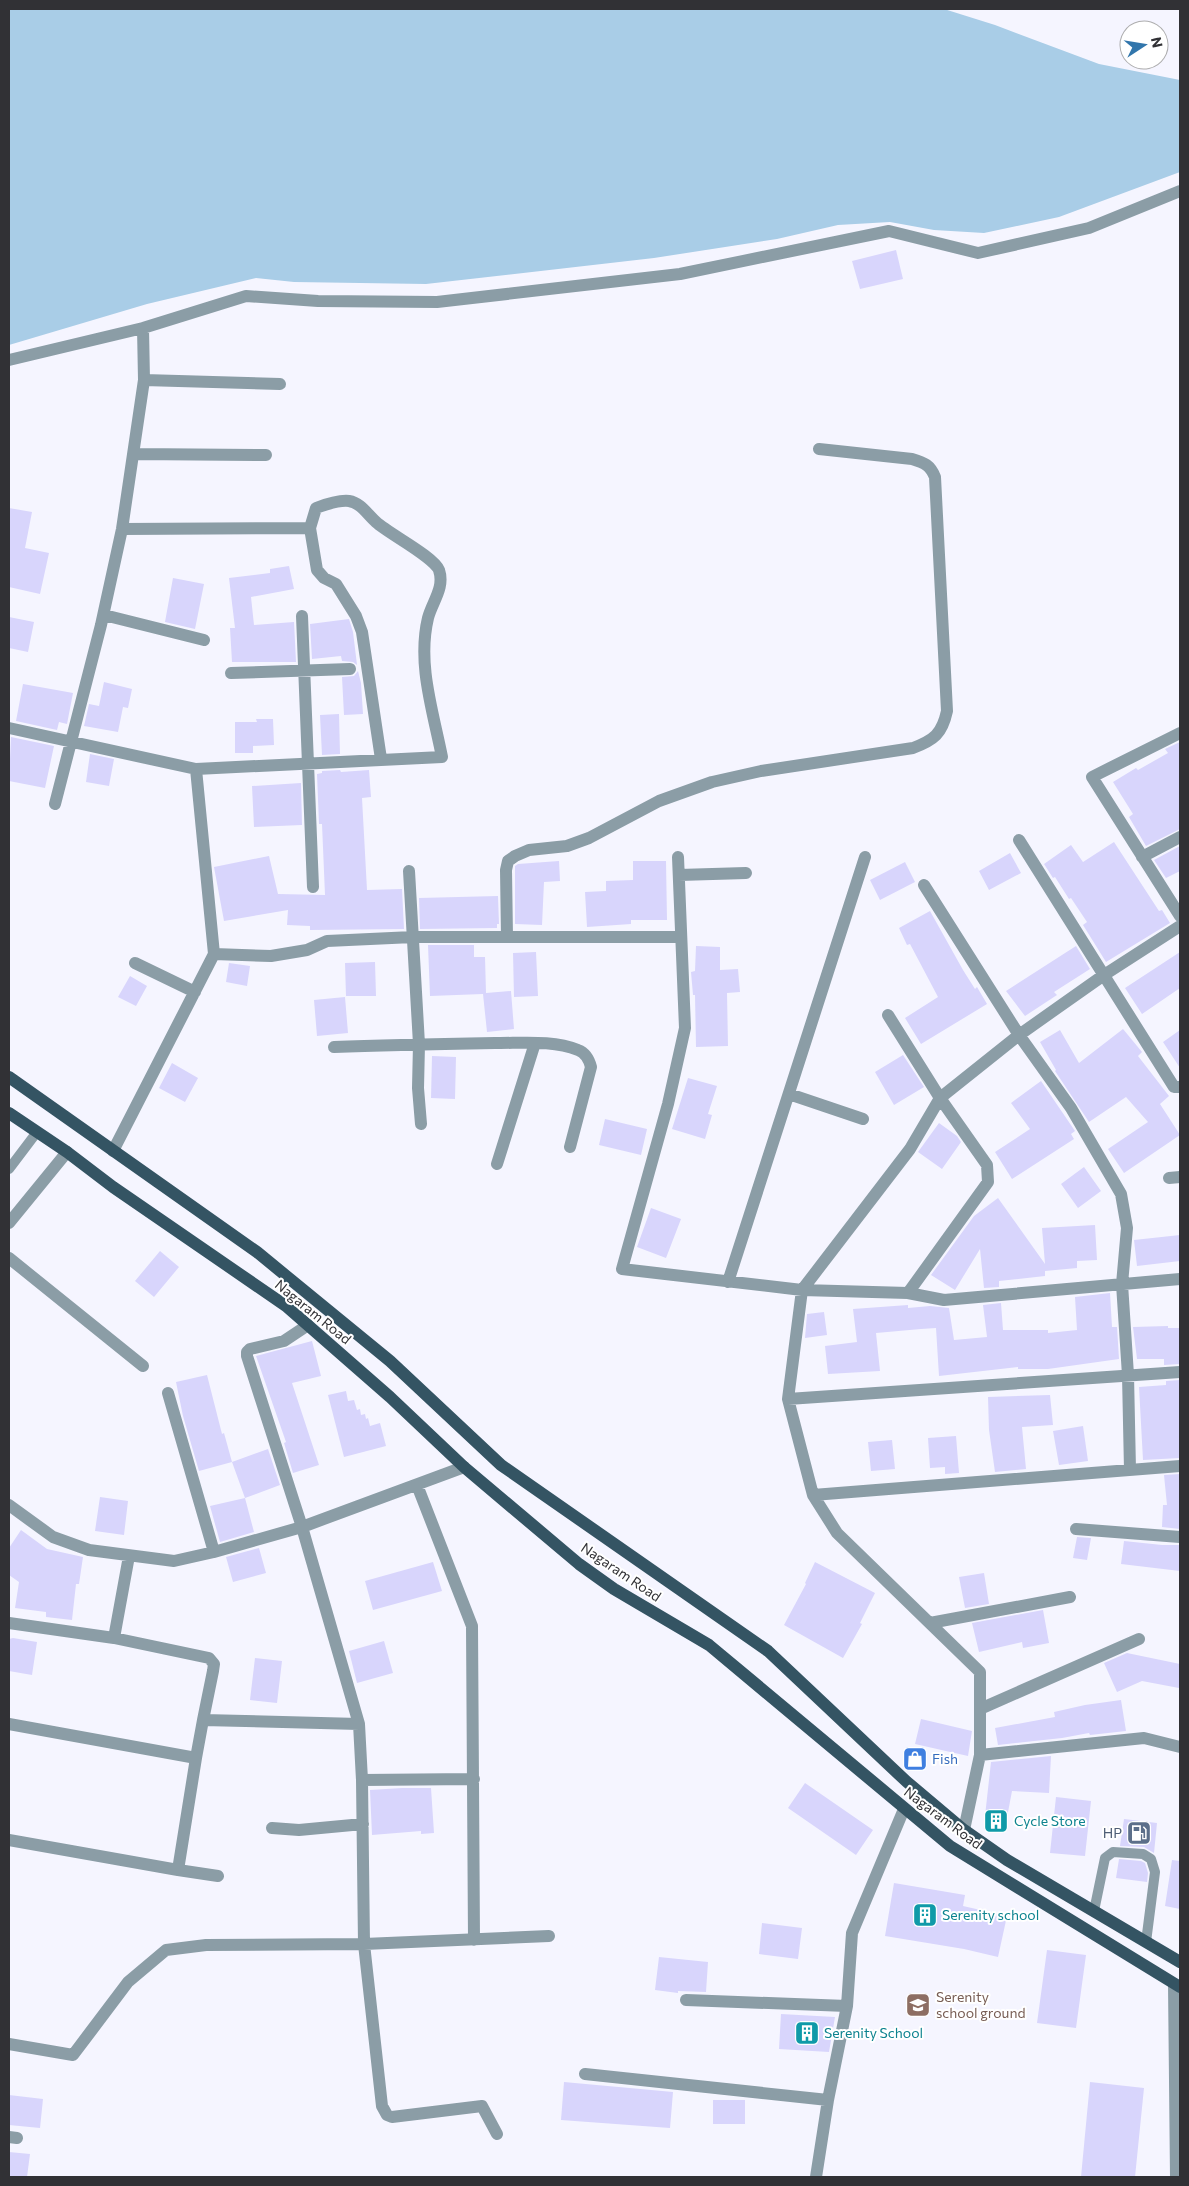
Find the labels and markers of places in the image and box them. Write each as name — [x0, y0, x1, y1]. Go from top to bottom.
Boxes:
shop icon: Fish — [902, 1746, 928, 1772]
place label: Fish — [932, 1750, 958, 1767]
building icon: Cycle Store — [983, 1808, 1009, 1834]
place label: Cycle Store — [1014, 1812, 1086, 1829]
fuel station icon: HP — [1126, 1820, 1152, 1846]
place label: HP — [1103, 1824, 1122, 1841]
building icon: Serenity school — [912, 1902, 938, 1928]
place label: Serenity school — [942, 1906, 1039, 1923]
place label: Serenity school ground — [936, 1988, 1026, 2021]
school or university icon: Serenity school ground — [905, 1992, 931, 2018]
building icon: Serenity School — [794, 2020, 820, 2046]
place label: Serenity School — [824, 2024, 923, 2041]

